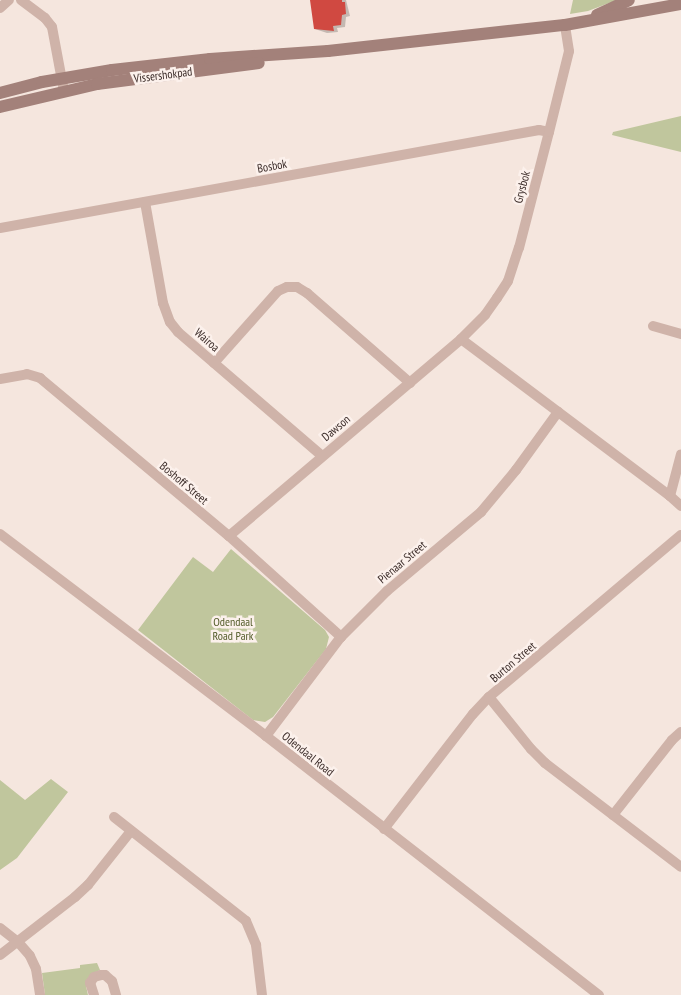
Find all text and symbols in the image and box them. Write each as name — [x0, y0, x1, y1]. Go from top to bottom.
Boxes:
street label: Vissershokpad — [133, 64, 193, 86]
street label: Bosbok — [256, 156, 288, 176]
street label: Grysbok — [511, 169, 533, 205]
street label: Wairoa — [192, 325, 222, 355]
street label: Dawson — [319, 412, 353, 444]
street label: Boshoff Street — [157, 459, 211, 507]
street label: Pienaar Street — [375, 538, 429, 586]
park label: Odendaal Road Park — [213, 615, 253, 643]
street label: Burton Street — [487, 639, 539, 685]
street label: Odendaal Road — [279, 729, 337, 779]

